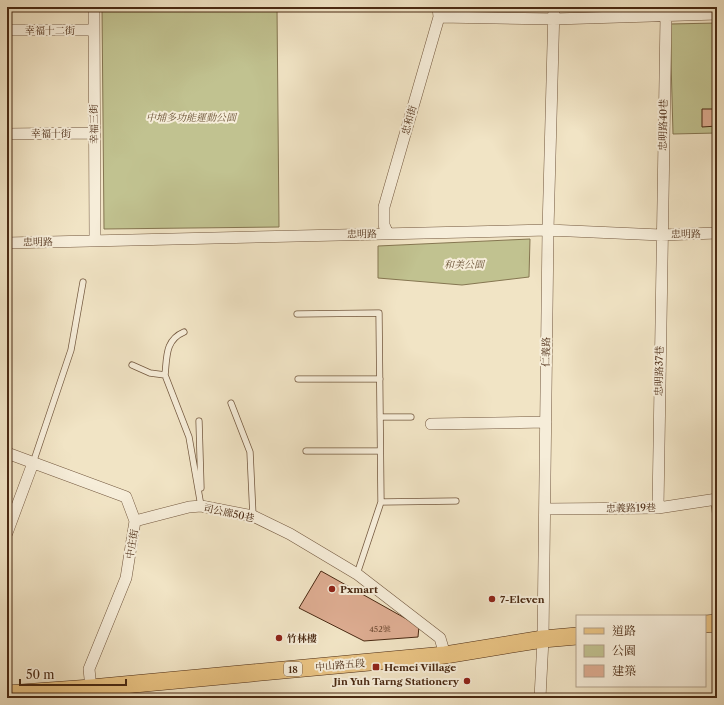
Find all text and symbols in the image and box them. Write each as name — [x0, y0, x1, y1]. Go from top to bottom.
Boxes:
street label: 幸福十二街 — [25, 24, 75, 37]
street label: 忠明路40巷 — [656, 99, 670, 151]
street label: 幸福三街 — [87, 104, 101, 144]
street label: 忠和街 — [399, 104, 419, 136]
park label: 中埔多功能運動公園 — [146, 111, 238, 124]
street label: 幸福十街 — [31, 127, 71, 140]
street label: 忠明路 — [347, 227, 377, 241]
street label: 忠明路 — [671, 227, 701, 241]
street label: 忠明路 — [23, 235, 53, 249]
park label: 和美公園 — [444, 258, 486, 271]
street label: 仁義路 — [539, 337, 553, 367]
street label: 忠明路37巷 — [652, 346, 666, 396]
street label: 司公廍50巷 — [202, 501, 256, 525]
street label: 忠義路19巷 — [606, 501, 656, 515]
street label: 中庄街 — [123, 528, 141, 560]
place label: Pxmart — [340, 583, 378, 596]
marker: Pxmart — [327, 584, 337, 594]
place label: 7-Eleven — [500, 593, 545, 606]
marker: 7-Eleven — [487, 594, 497, 604]
legend — [576, 615, 706, 687]
text: 道路 — [612, 623, 636, 638]
house number: 452號 — [369, 624, 391, 634]
place label: 竹林樓 — [287, 632, 317, 645]
marker: 竹林樓 — [274, 633, 284, 643]
text: 公園 — [612, 643, 636, 658]
street label: 中山路五段 — [315, 656, 365, 674]
scale bar — [20, 661, 126, 687]
place label: Hemei Village — [384, 661, 456, 674]
road number: 18 — [284, 662, 302, 676]
marker: Hemei Village — [371, 662, 381, 672]
text: 建築 — [612, 663, 636, 678]
text: 50 m — [26, 667, 55, 682]
place label: Jin Yuh Tarng Stationery — [331, 675, 460, 688]
marker: Jin Yuh Tarng Stationery — [462, 676, 472, 686]

